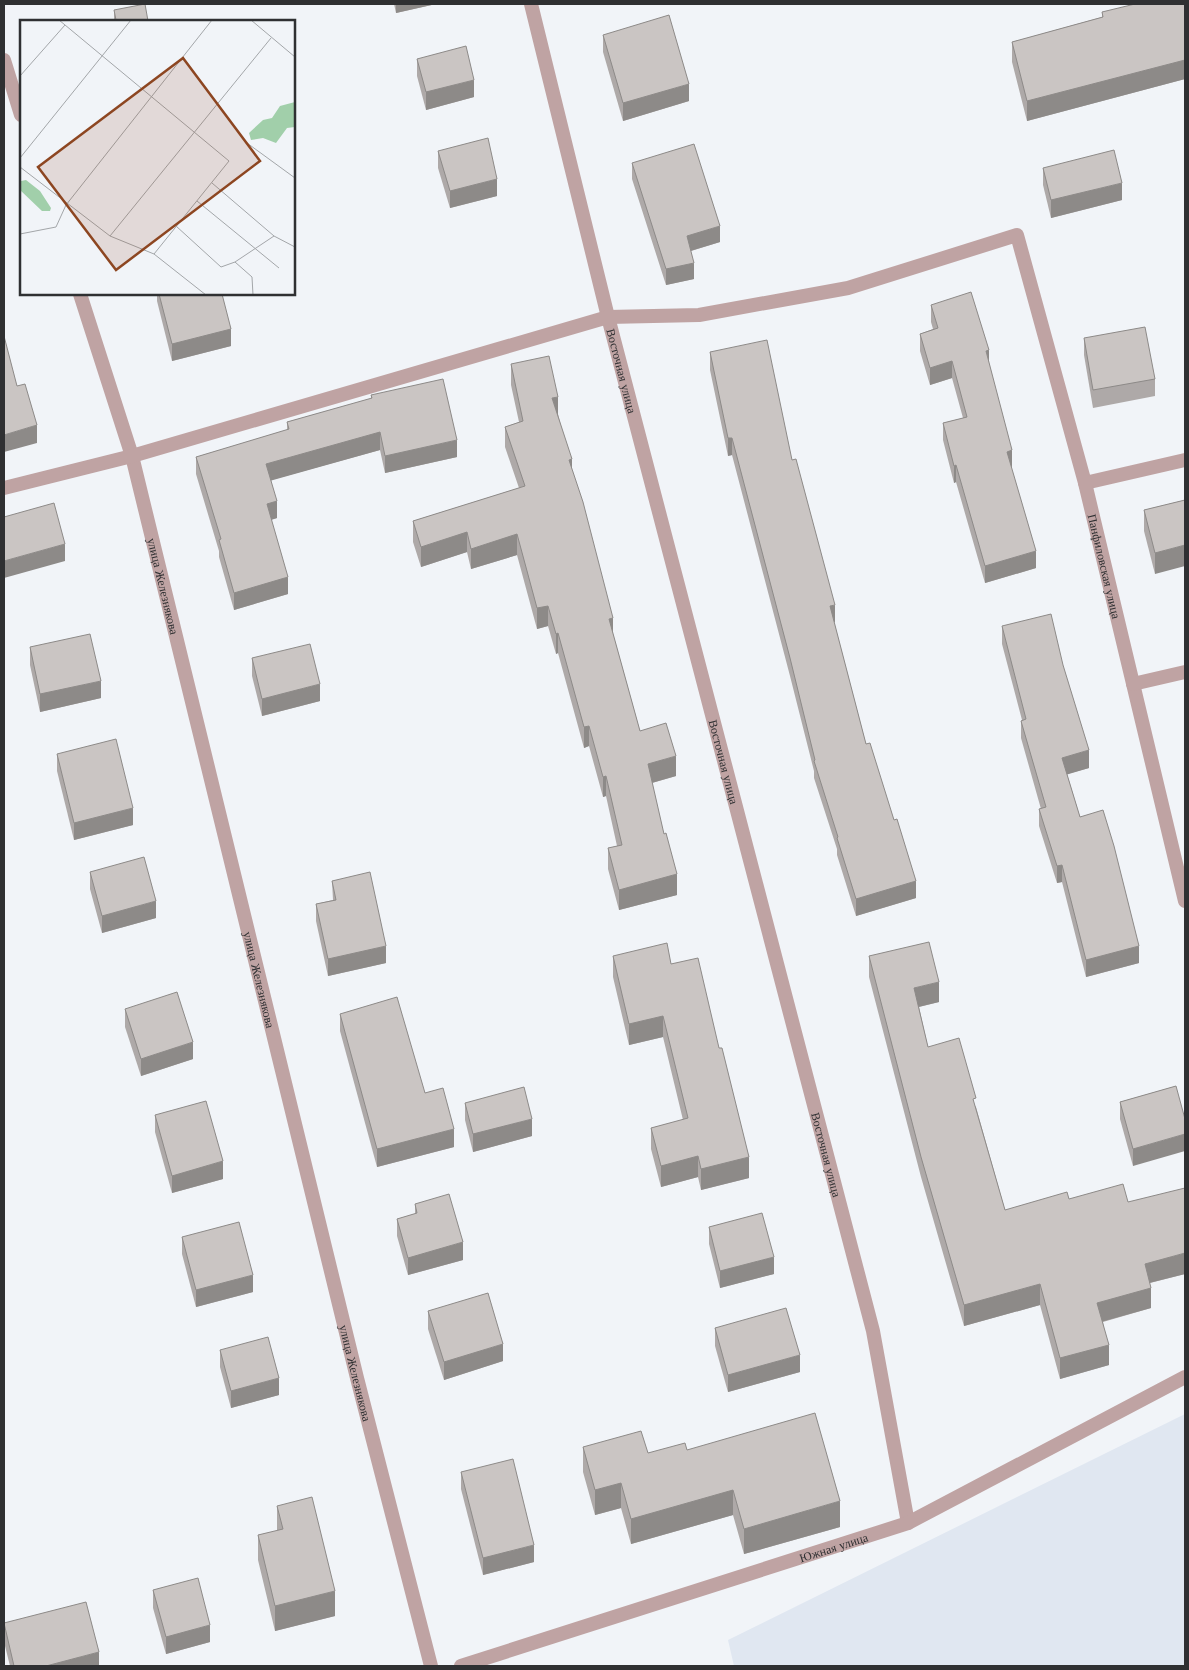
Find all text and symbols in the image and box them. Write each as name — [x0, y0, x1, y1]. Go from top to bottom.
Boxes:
inset map — [20, 20, 295, 295]
street label: Восточная улица — [604, 327, 640, 415]
street label: Панфиловская улица — [1085, 512, 1125, 621]
street label: улица Железнякова — [145, 536, 183, 636]
street label: Восточная улица — [706, 718, 743, 806]
street label: улица Железнякова — [241, 930, 279, 1030]
street label: Восточная улица — [809, 1111, 845, 1199]
street label: улица Железнякова — [337, 1323, 375, 1423]
street label: Южная улица — [797, 1529, 870, 1565]

